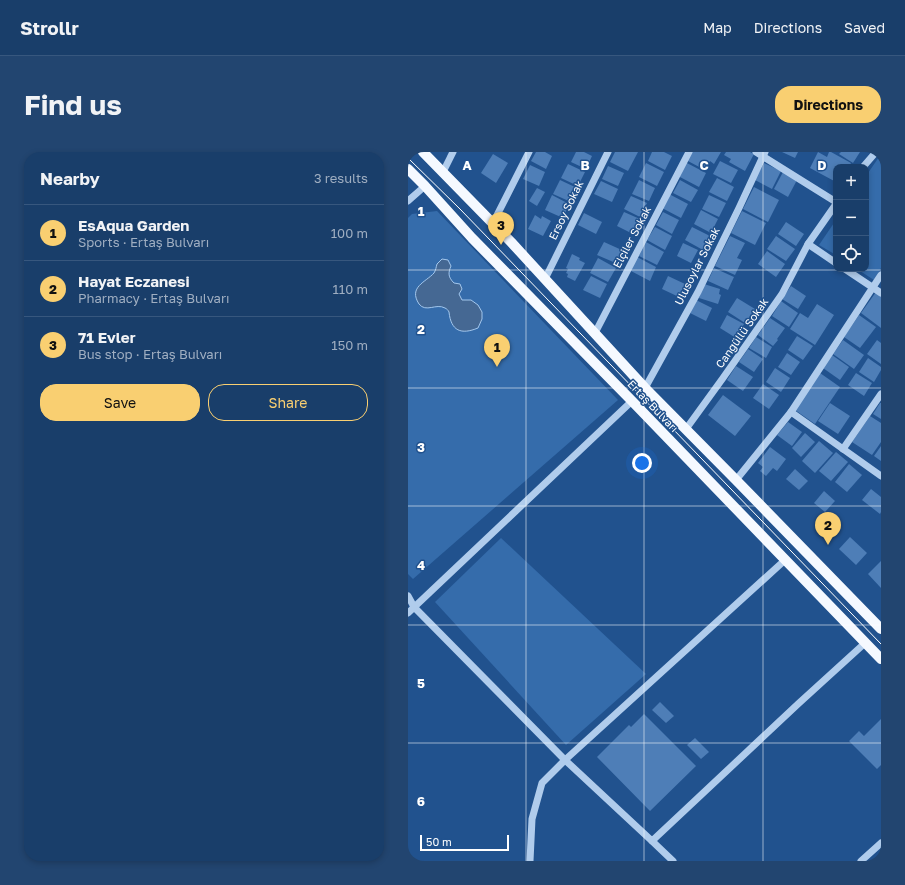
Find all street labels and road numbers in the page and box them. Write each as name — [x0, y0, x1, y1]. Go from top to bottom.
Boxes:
street label: Ersoy Sokak — [546, 178, 585, 242]
street label: Elçiler Sokak — [610, 204, 653, 270]
street label: Ulusoylar Sokak — [671, 225, 722, 307]
street label: Cangüllü Sokak — [713, 295, 771, 370]
street label: Ertaş Bulvarı — [625, 377, 681, 434]

